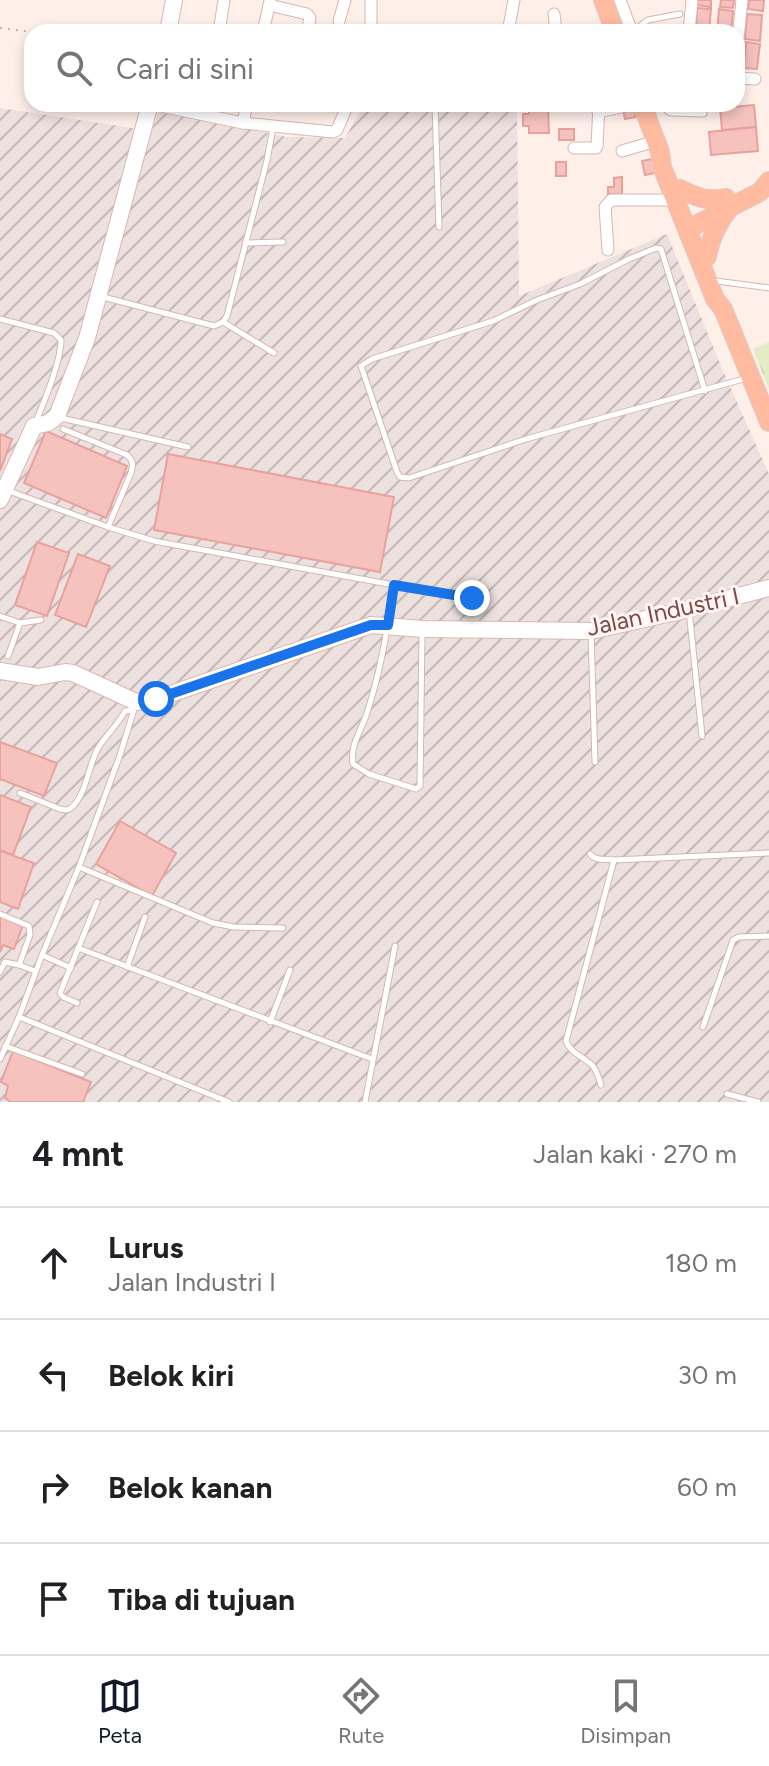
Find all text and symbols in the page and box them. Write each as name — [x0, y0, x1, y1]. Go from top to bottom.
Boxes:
search box — [24, 24, 745, 112]
icon: search — [52, 46, 96, 90]
text: Cari di sini — [116, 50, 254, 87]
route end — [454, 580, 490, 616]
street label: Jalan Industri I — [584, 581, 742, 642]
route start — [138, 681, 174, 717]
text: 4 mnt — [32, 1134, 124, 1175]
text: Jalan kaki · 270 m — [533, 1138, 737, 1170]
text: Lurus — [108, 1229, 184, 1266]
icon: ahead — [32, 1241, 76, 1285]
text: 180 m — [665, 1247, 737, 1279]
text: Jalan Industri I — [108, 1266, 276, 1298]
icon: left — [32, 1353, 76, 1397]
text: Belok kiri — [108, 1357, 234, 1394]
text: 30 m — [678, 1359, 737, 1391]
icon: right — [32, 1465, 76, 1509]
text: Belok kanan — [108, 1469, 273, 1506]
text: 60 m — [677, 1471, 737, 1503]
icon: arrive — [32, 1577, 76, 1621]
text: Tiba di tujuan — [108, 1581, 295, 1618]
tab: Peta — [98, 1674, 142, 1749]
tab: Rute — [338, 1674, 384, 1749]
tab: Disimpan — [580, 1674, 671, 1749]

